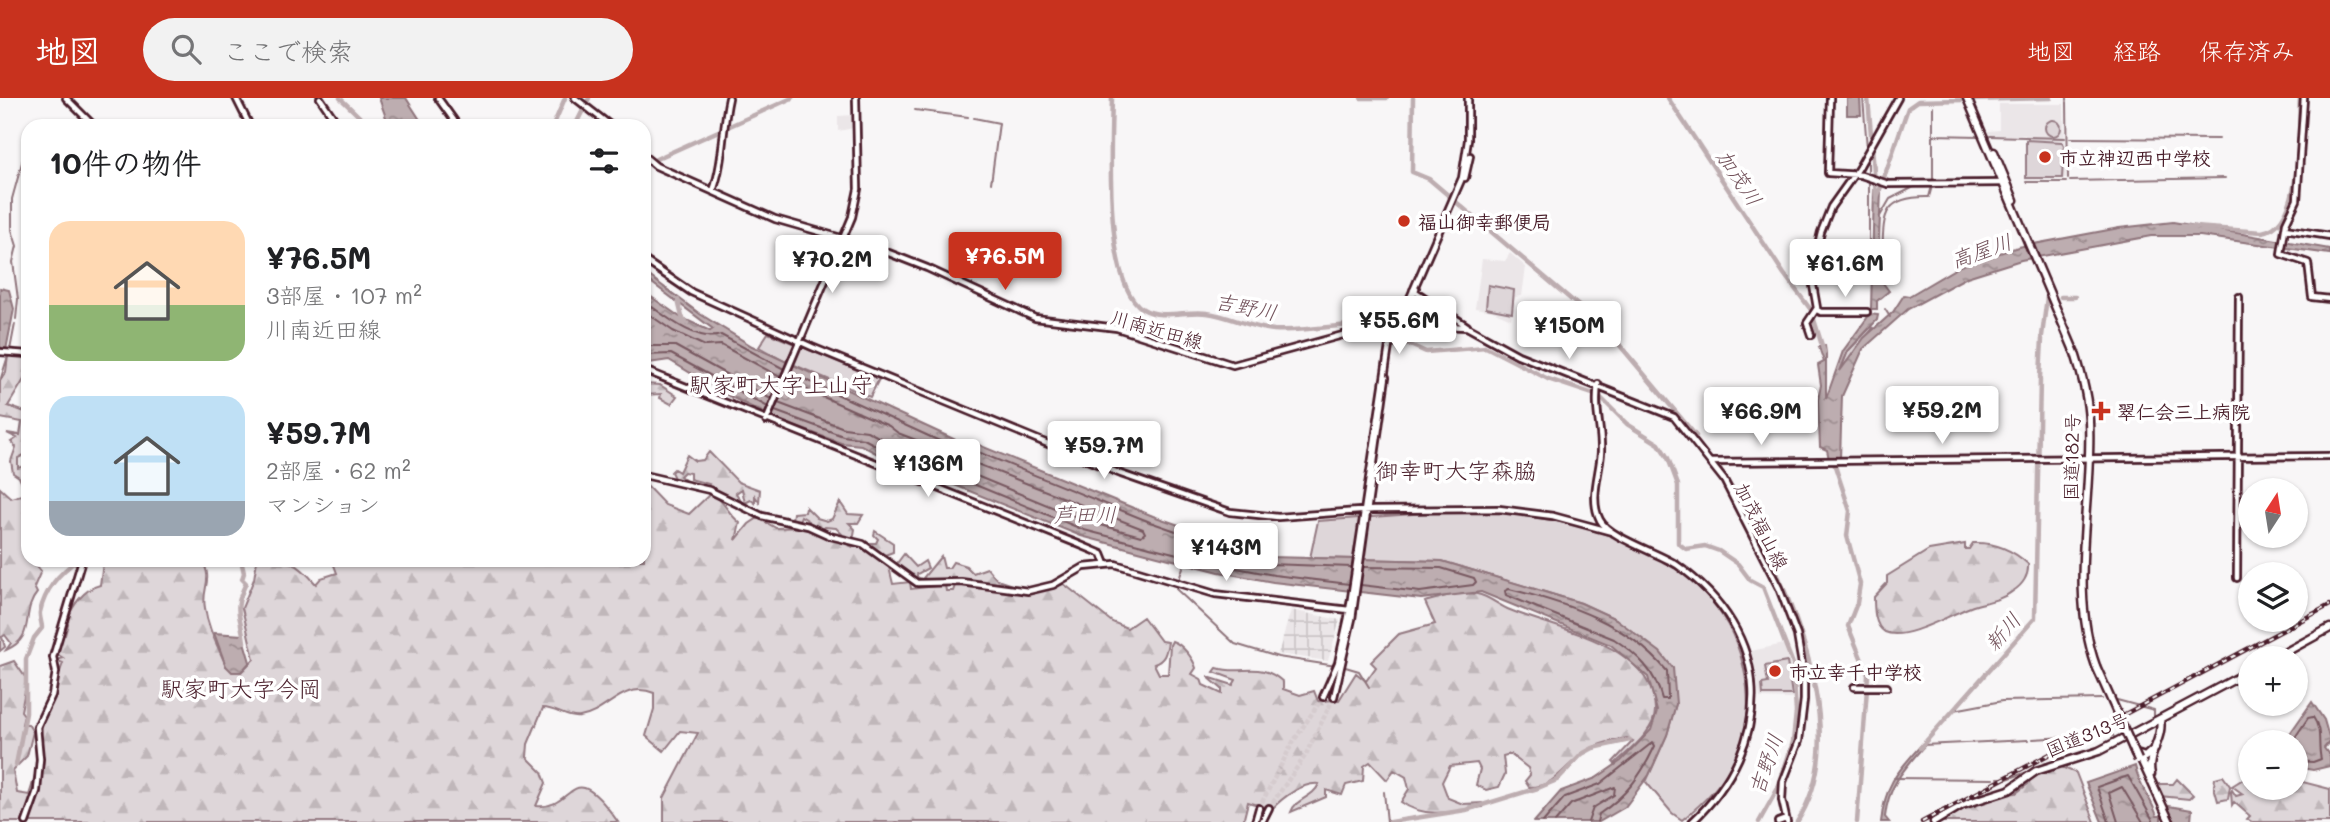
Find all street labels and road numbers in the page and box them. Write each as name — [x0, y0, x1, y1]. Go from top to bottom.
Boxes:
street label: 川南近田線 — [1108, 304, 1206, 354]
street label: 国道182号 — [2058, 413, 2084, 501]
street label: 加茂福山線 — [1729, 478, 1795, 574]
street label: 国道313号 — [2042, 706, 2132, 762]

